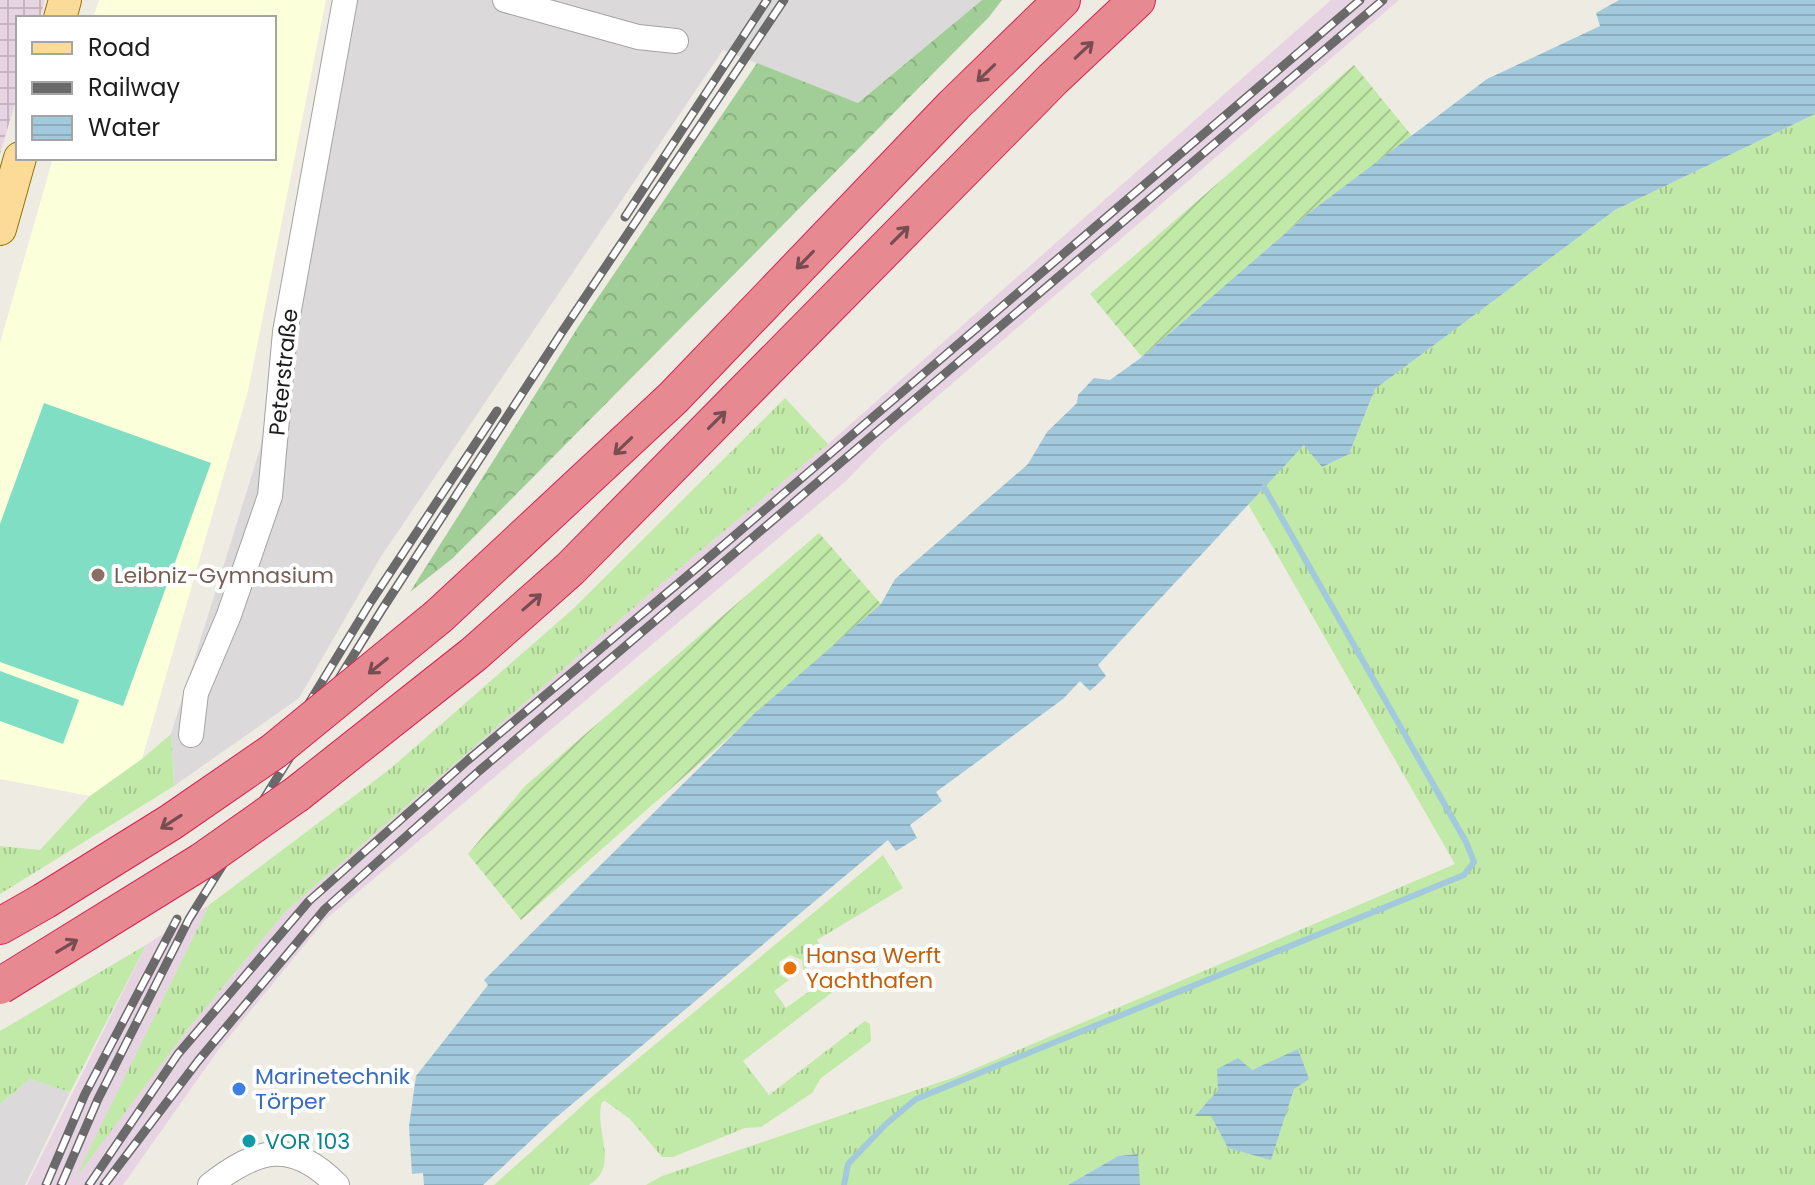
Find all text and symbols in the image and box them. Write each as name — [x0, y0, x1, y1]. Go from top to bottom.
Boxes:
legend — [16, 16, 276, 160]
text: Road — [88, 31, 150, 64]
one-way arrow — [1073, 42, 1093, 60]
one-way arrow — [976, 64, 996, 83]
text: Railway — [88, 71, 181, 104]
text: Water — [88, 111, 160, 144]
one-way arrow — [890, 225, 910, 244]
one-way arrow — [796, 250, 815, 270]
street label: Peterstraße — [261, 307, 306, 437]
one-way arrow — [708, 410, 727, 430]
one-way arrow — [614, 436, 634, 455]
place label: Leibniz-Gymnasium — [114, 560, 334, 591]
marker: Leibniz-Gymnasium — [89, 566, 107, 584]
one-way arrow — [522, 593, 542, 611]
one-way arrow — [368, 657, 389, 675]
one-way arrow — [160, 814, 182, 830]
one-way arrow — [55, 938, 78, 954]
place label: Hansa Werft Yachthafen — [806, 940, 941, 996]
marker: Hansa Werft Yachthafen — [781, 959, 799, 977]
place label: Marinetechnik Törper — [255, 1061, 411, 1117]
marker: Marinetechnik Törper — [230, 1080, 248, 1098]
place label: VOR 103 — [265, 1126, 350, 1157]
marker: VOR 103 — [240, 1132, 258, 1150]

